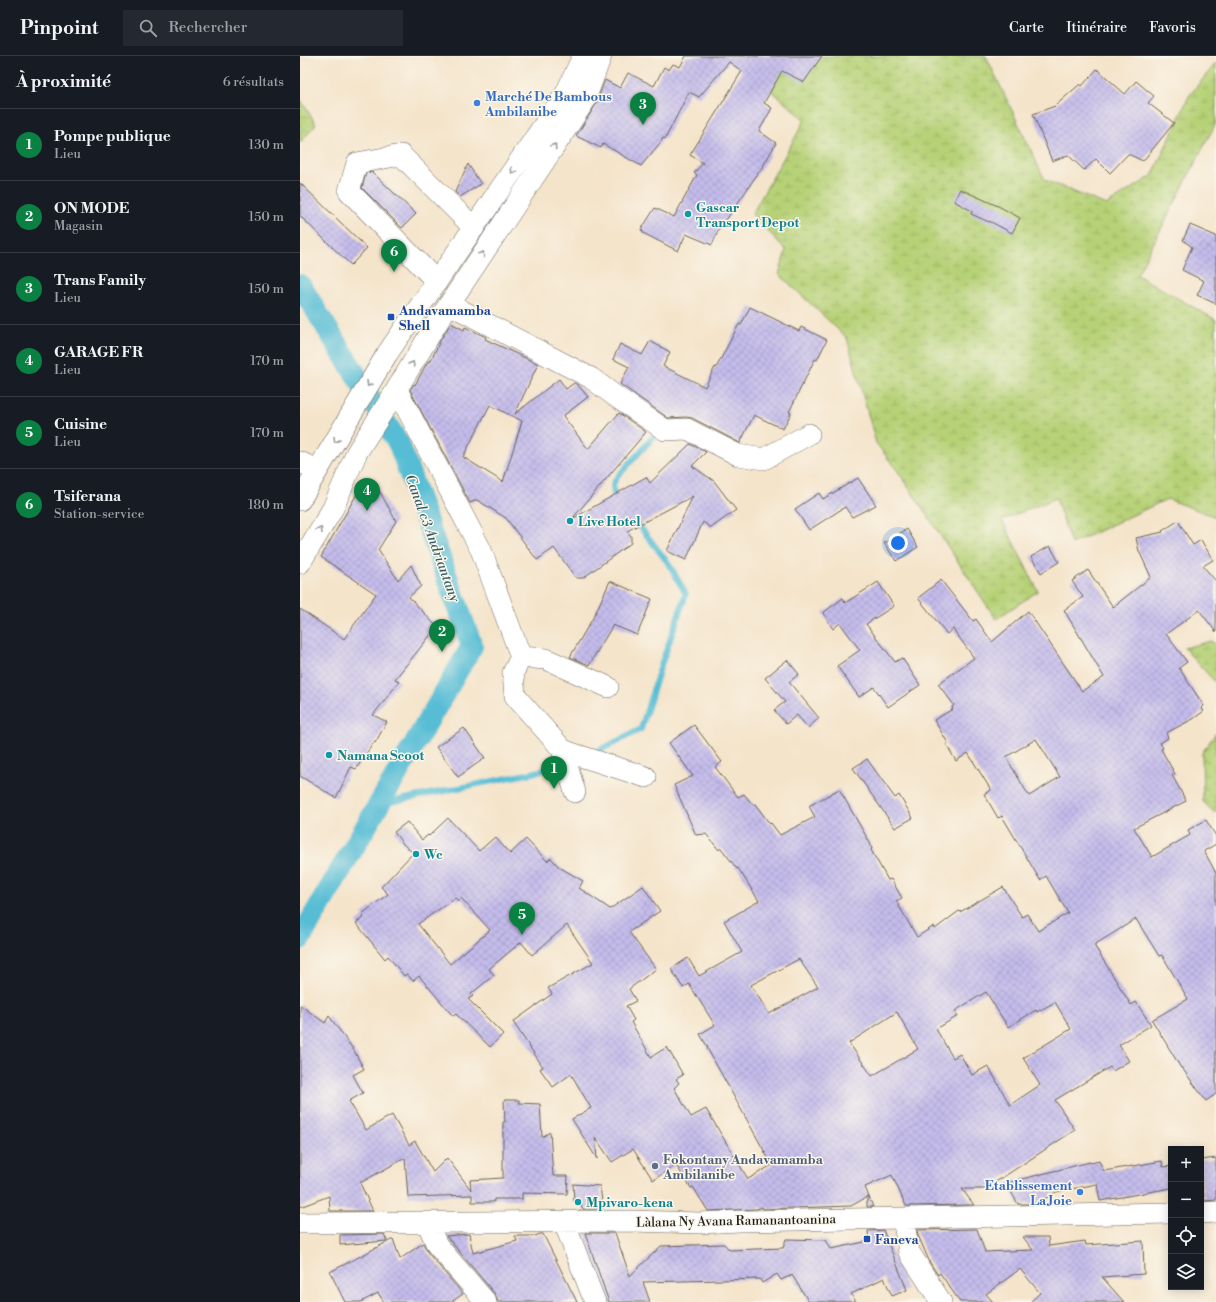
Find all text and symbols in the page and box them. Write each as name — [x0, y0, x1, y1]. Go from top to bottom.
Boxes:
search box — [123, 10, 403, 46]
text: Pinpoint — [20, 16, 99, 40]
icon: search — [137, 17, 159, 39]
text: Rechercher — [169, 18, 247, 37]
text: Carte — [1009, 19, 1044, 37]
text: Itinéraire — [1066, 19, 1127, 37]
text: Favoris — [1149, 19, 1196, 37]
text: À proximité — [16, 71, 111, 93]
text: 6 résultats — [223, 74, 284, 90]
place label: Marché De Bambous Ambilanibe — [484, 89, 612, 120]
pin: 3 — [630, 92, 656, 125]
marker: Marché De Bambous Ambilanibe — [472, 98, 482, 108]
text: Pompe publique — [54, 127, 171, 146]
text: 1 — [26, 137, 32, 153]
text: 130 m — [249, 137, 284, 153]
one-way arrow — [549, 143, 557, 150]
text: Lieu — [54, 146, 81, 162]
one-way arrow — [510, 167, 518, 174]
text: ON MODE — [54, 199, 129, 218]
place label: Gascar Transport Depot — [696, 200, 800, 231]
text: 2 — [25, 209, 33, 225]
text: 150 m — [249, 209, 284, 225]
marker: Gascar Transport Depot — [683, 209, 693, 219]
text: Magasin — [54, 218, 103, 234]
pin: 6 — [381, 239, 407, 272]
one-way arrow — [477, 251, 485, 258]
text: Trans Family — [54, 271, 146, 290]
text: 3 — [25, 281, 33, 297]
text: 150 m — [249, 281, 284, 297]
text: Lieu — [54, 290, 81, 306]
place label: Andavamamba Shell — [398, 303, 492, 334]
marker: Andavamamba Shell — [386, 312, 396, 322]
text: GARAGE FR — [54, 343, 143, 362]
text: 4 — [25, 353, 33, 369]
text: 170 m — [250, 353, 284, 369]
one-way arrow — [408, 361, 415, 368]
text: Lieu — [54, 362, 81, 378]
one-way arrow — [366, 380, 374, 387]
text: Cuisine — [54, 415, 107, 434]
text: 5 — [25, 425, 33, 441]
text: 170 m — [250, 425, 284, 441]
text: Lieu — [54, 434, 81, 450]
one-way arrow — [334, 436, 341, 443]
water label: Canal c3 Andriantany — [401, 472, 464, 605]
pin: 4 — [354, 478, 380, 511]
text: Tsiferana — [54, 487, 121, 506]
text: 6 — [25, 497, 33, 513]
text: 180 m — [248, 497, 284, 513]
text: Station-service — [54, 506, 144, 522]
place label: Live Hotel — [578, 514, 641, 530]
marker: Live Hotel — [565, 516, 575, 526]
one-way arrow — [315, 527, 322, 534]
your location — [888, 533, 908, 553]
pin: 2 — [429, 619, 455, 652]
place label: Namana Scoot — [337, 748, 424, 764]
marker: Namana Scoot — [324, 750, 334, 760]
pin: 1 — [541, 756, 567, 789]
place label: Wc — [423, 847, 443, 863]
marker: Wc — [411, 849, 421, 859]
pin: 5 — [509, 902, 535, 935]
map controls — [1168, 1146, 1204, 1290]
button: + — [1168, 1146, 1204, 1182]
place label: Fokontany Andavamamba Ambilanibe — [662, 1152, 824, 1183]
marker: Fokontany Andavamamba Ambilanibe — [650, 1161, 660, 1171]
place label: Etablissement La Joie — [985, 1178, 1072, 1209]
button: − — [1168, 1182, 1204, 1218]
marker: Etablissement La Joie — [1075, 1187, 1085, 1197]
place label: Mpivaro-kena — [586, 1195, 674, 1211]
marker: Mpivaro-kena — [573, 1197, 583, 1207]
street label: Làlana Ny Avana Ramanantoanina — [636, 1211, 837, 1231]
button: locate — [1168, 1218, 1204, 1254]
place label: Faneva — [875, 1232, 919, 1248]
marker: Faneva — [862, 1234, 872, 1244]
button: layers — [1168, 1254, 1204, 1290]

